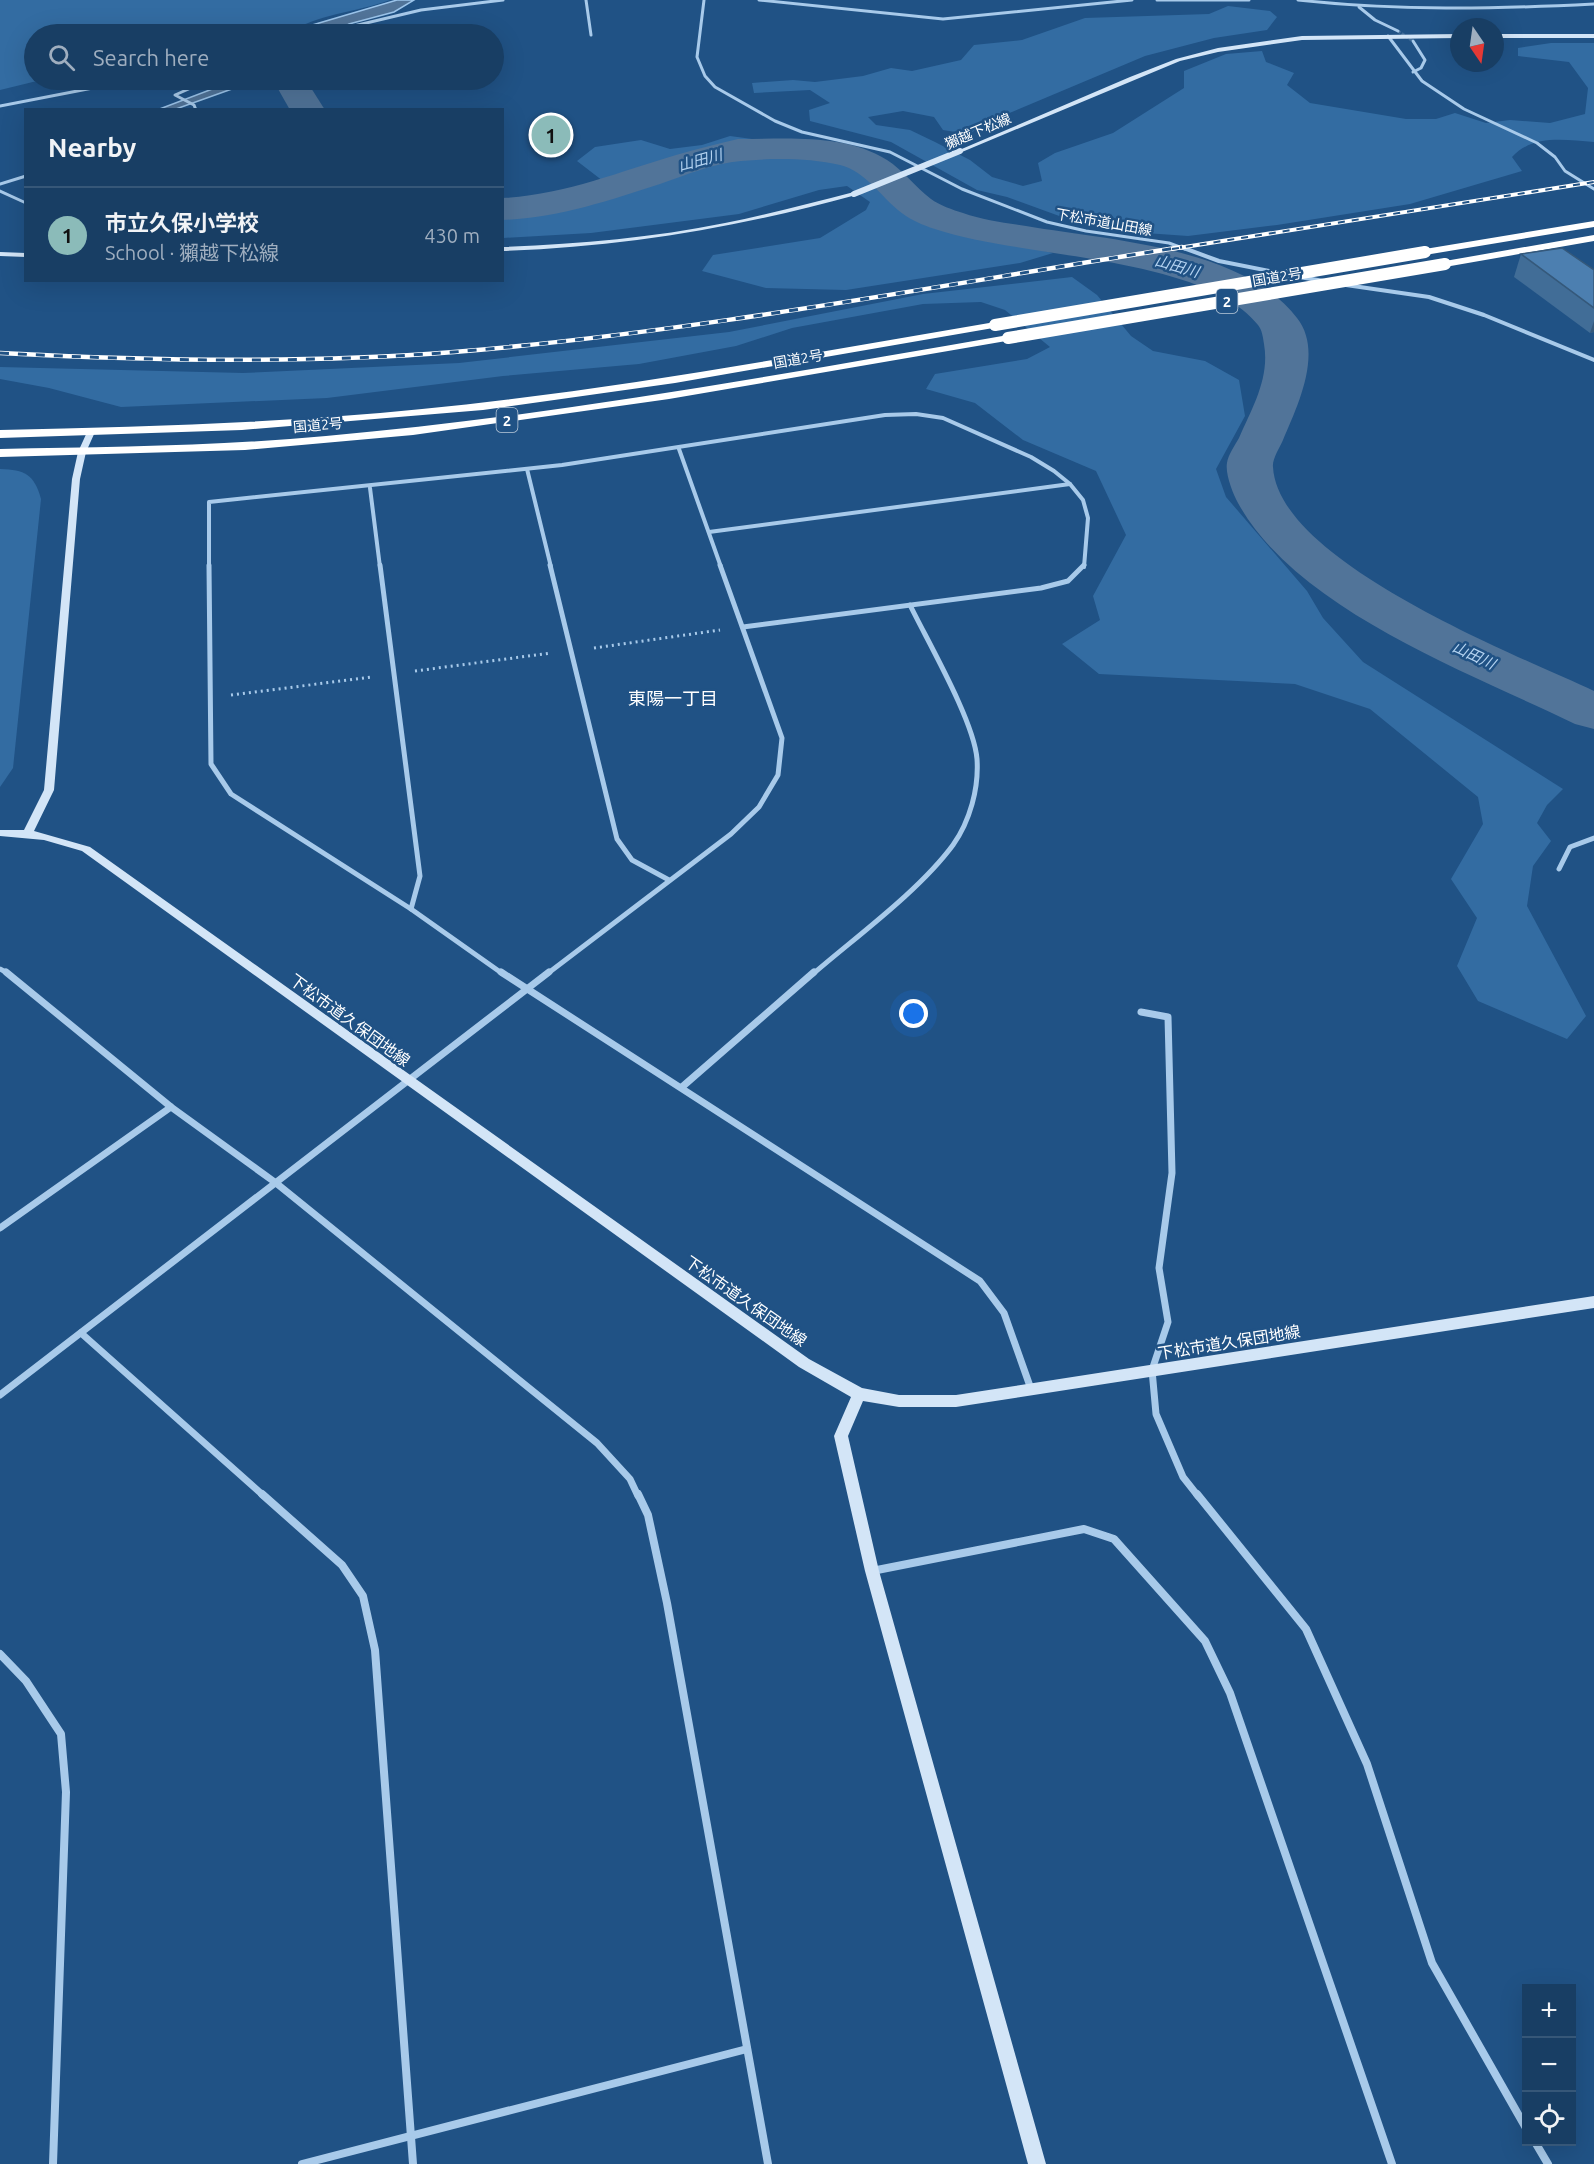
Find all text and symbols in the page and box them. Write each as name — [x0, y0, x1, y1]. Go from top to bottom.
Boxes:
north arrow — [1450, 18, 1504, 72]
search box — [24, 24, 504, 90]
icon: search — [45, 41, 78, 74]
text: Search here — [93, 45, 209, 70]
street label: 獺越下松線 — [943, 110, 1013, 152]
pin: 1 — [532, 112, 570, 158]
text: Nearby — [48, 133, 136, 162]
water label: 山田川 — [676, 145, 726, 174]
street label: 下松市道山田線 — [1054, 206, 1154, 238]
text: 市立久保小学校 — [105, 210, 259, 235]
text: 1 — [62, 224, 73, 247]
text: 430 m — [424, 224, 480, 247]
text: School · 獺越下松線 — [105, 241, 279, 264]
water label: 山田川 — [1153, 252, 1203, 281]
street label: 国道2号 — [1251, 265, 1303, 289]
road number: 2 — [1216, 289, 1238, 313]
street label: 国道2号 — [772, 347, 824, 371]
road number: 2 — [496, 408, 518, 432]
street label: 国道2号 — [292, 415, 344, 435]
water label: 山田川 — [1450, 638, 1500, 673]
district label: 東陽一丁目 — [628, 688, 718, 708]
street label: 下松市道久保団地線 — [286, 970, 414, 1070]
your location — [899, 999, 928, 1028]
street label: 下松市道久保団地線 — [682, 1252, 810, 1350]
street label: 下松市道久保団地線 — [1156, 1322, 1302, 1362]
map controls — [1522, 1984, 1576, 2146]
button: + — [1522, 1984, 1576, 2038]
button: − — [1522, 2038, 1576, 2092]
button: locate — [1522, 2092, 1576, 2146]

